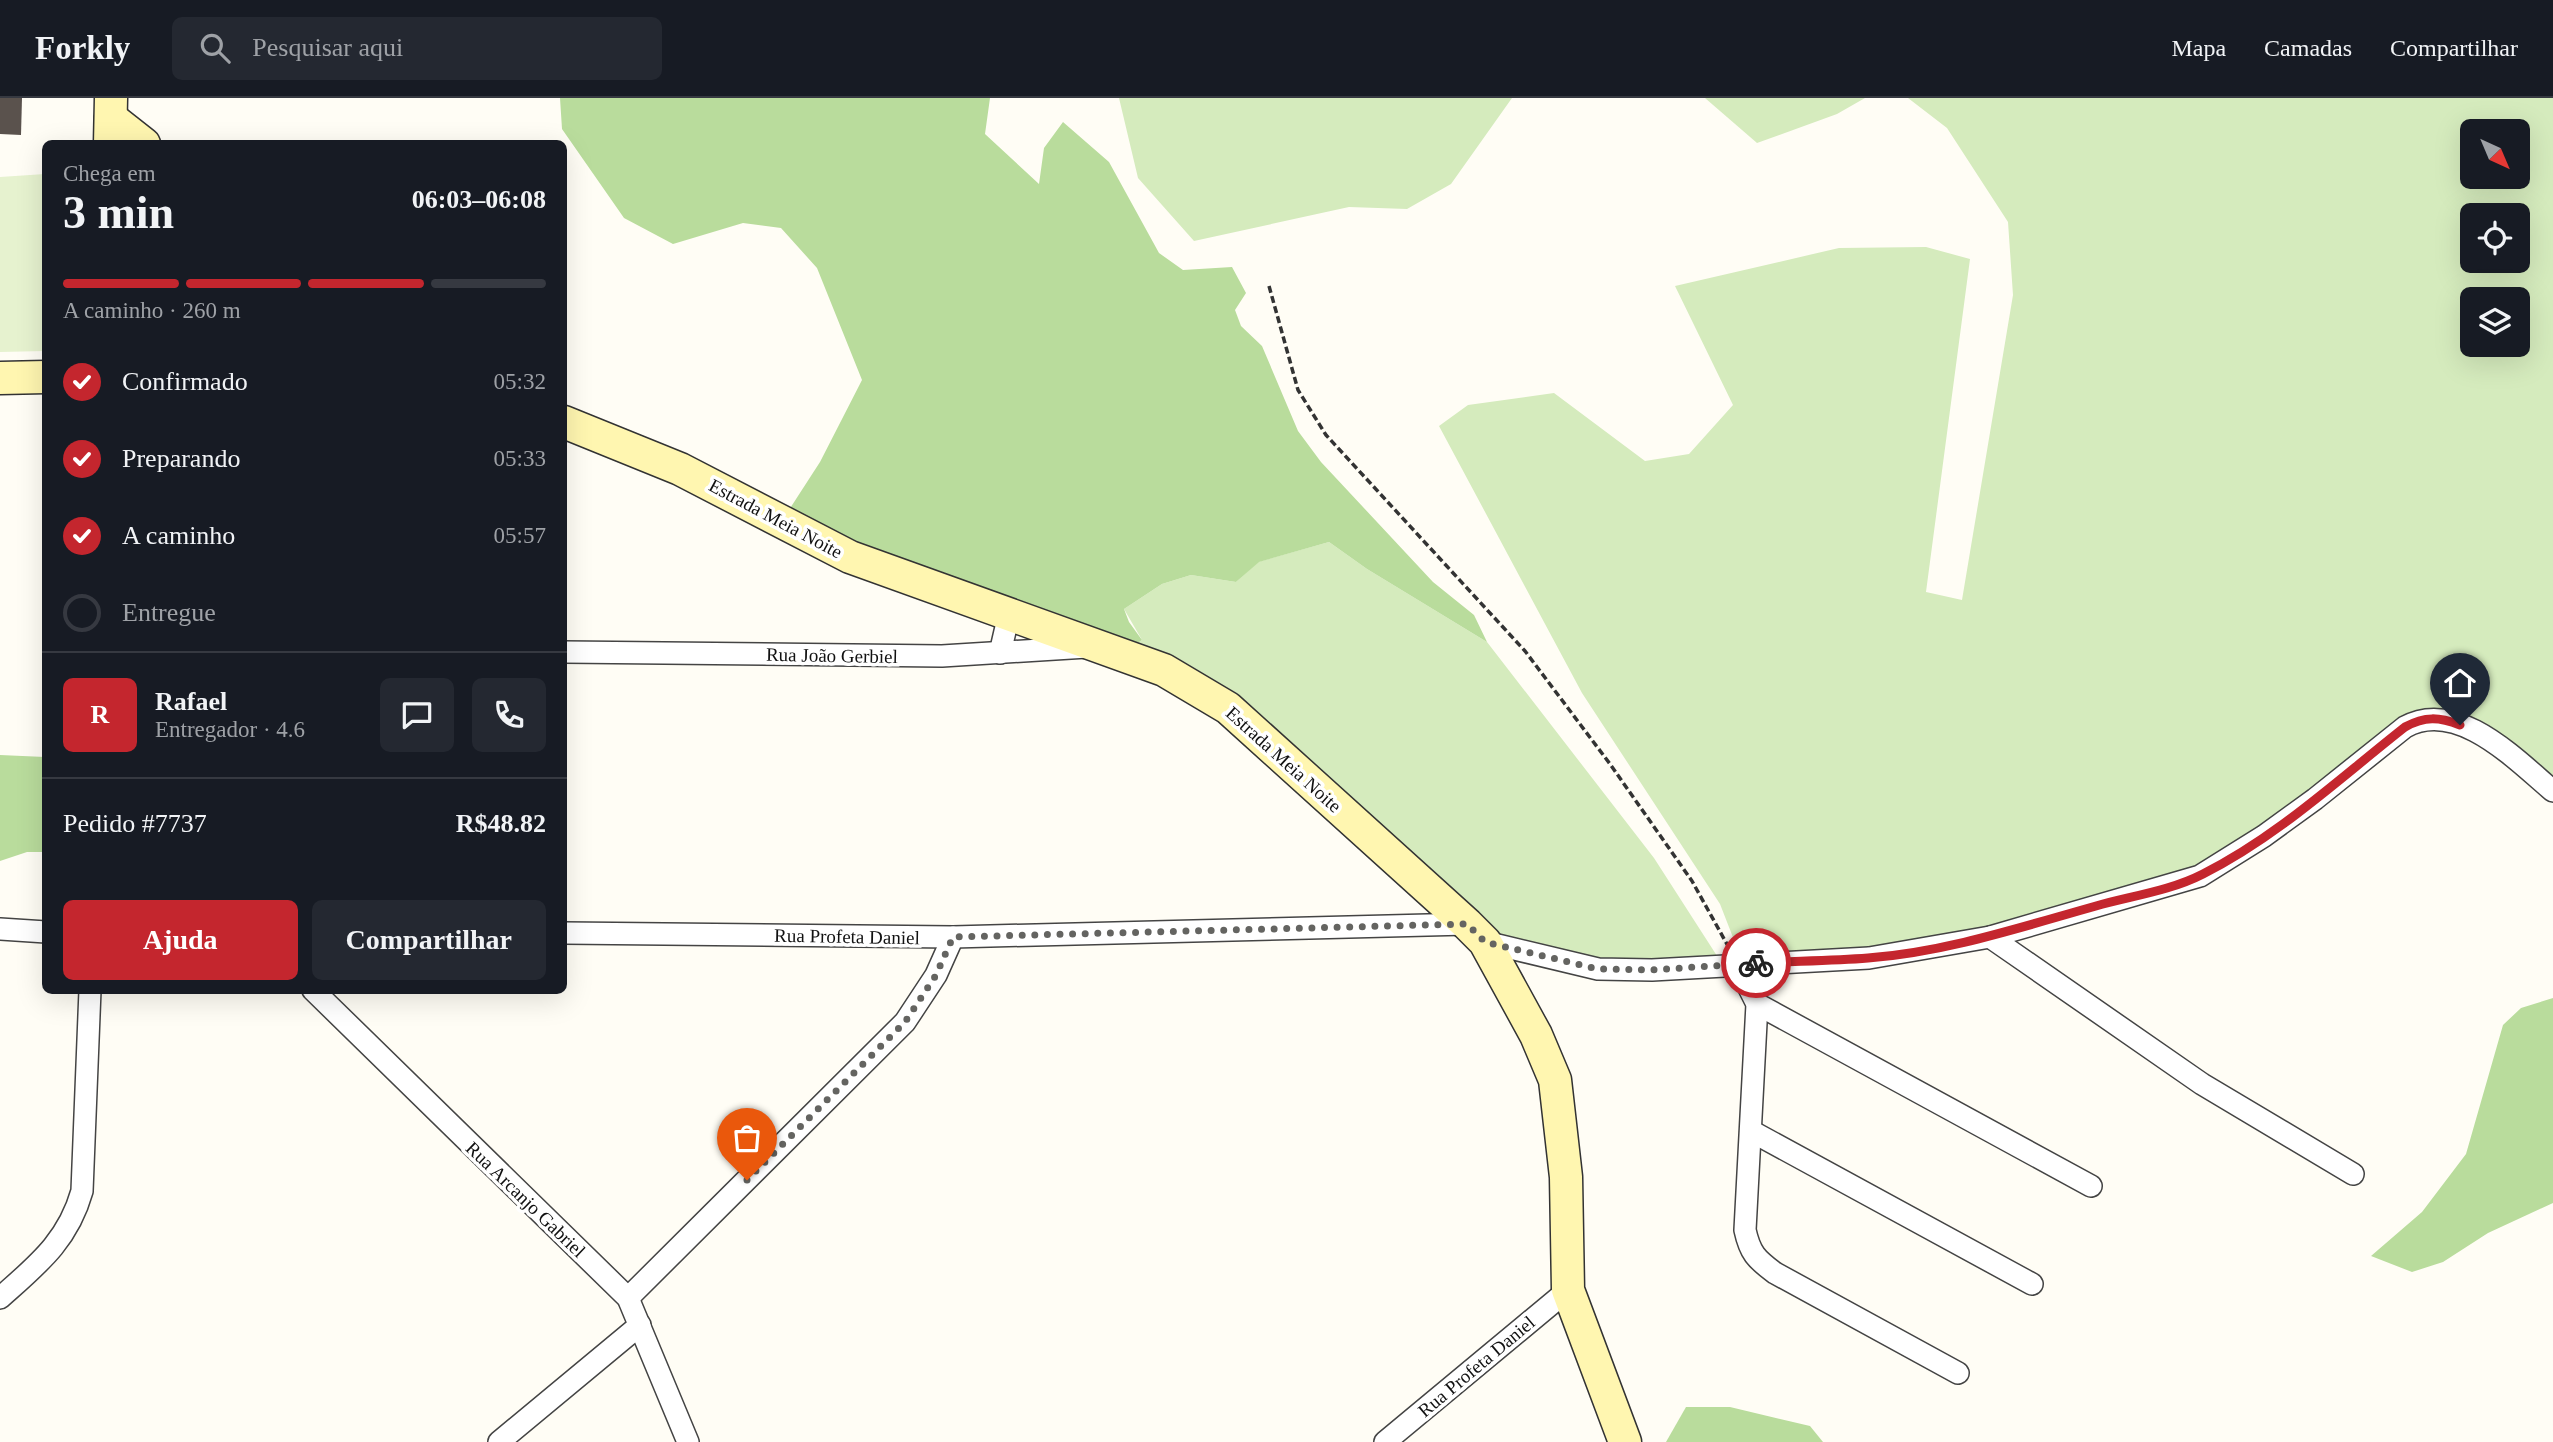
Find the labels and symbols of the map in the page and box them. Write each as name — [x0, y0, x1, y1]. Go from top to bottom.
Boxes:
north arrow — [2460, 119, 2530, 189]
street label: Estrada Meia Noite — [706, 474, 846, 562]
street label: Rua João Gerbiel — [766, 644, 898, 667]
pin — [2430, 653, 2490, 725]
street label: Estrada Meia Noite — [1222, 702, 1346, 817]
street label: Rua Profeta Daniel — [774, 925, 920, 948]
courier — [1721, 928, 1791, 998]
pin — [717, 1108, 777, 1180]
street label: Rua Arcanjo Gabriel — [462, 1137, 589, 1262]
street label: Rua Profeta Daniel — [1414, 1312, 1539, 1421]

